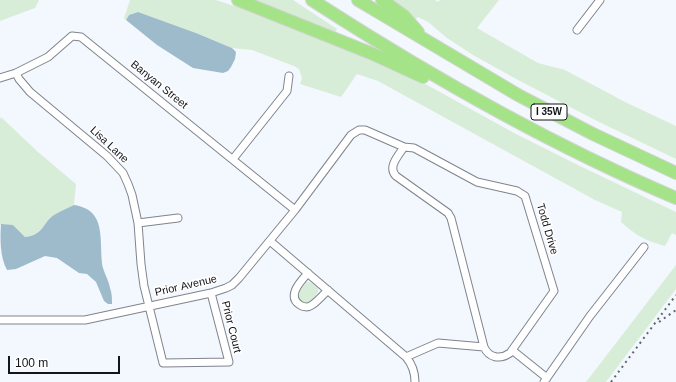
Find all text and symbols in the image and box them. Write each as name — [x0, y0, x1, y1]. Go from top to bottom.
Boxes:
street label: Banyan Street — [128, 58, 190, 112]
road number: I 35W — [531, 104, 567, 120]
street label: Lisa Lane — [87, 124, 131, 166]
street label: Todd Drive — [533, 202, 561, 256]
street label: Prior Avenue — [154, 272, 218, 300]
street label: Prior Court — [218, 300, 244, 354]
scale bar — [10, 348, 122, 374]
text: 100 m — [15, 356, 48, 370]

